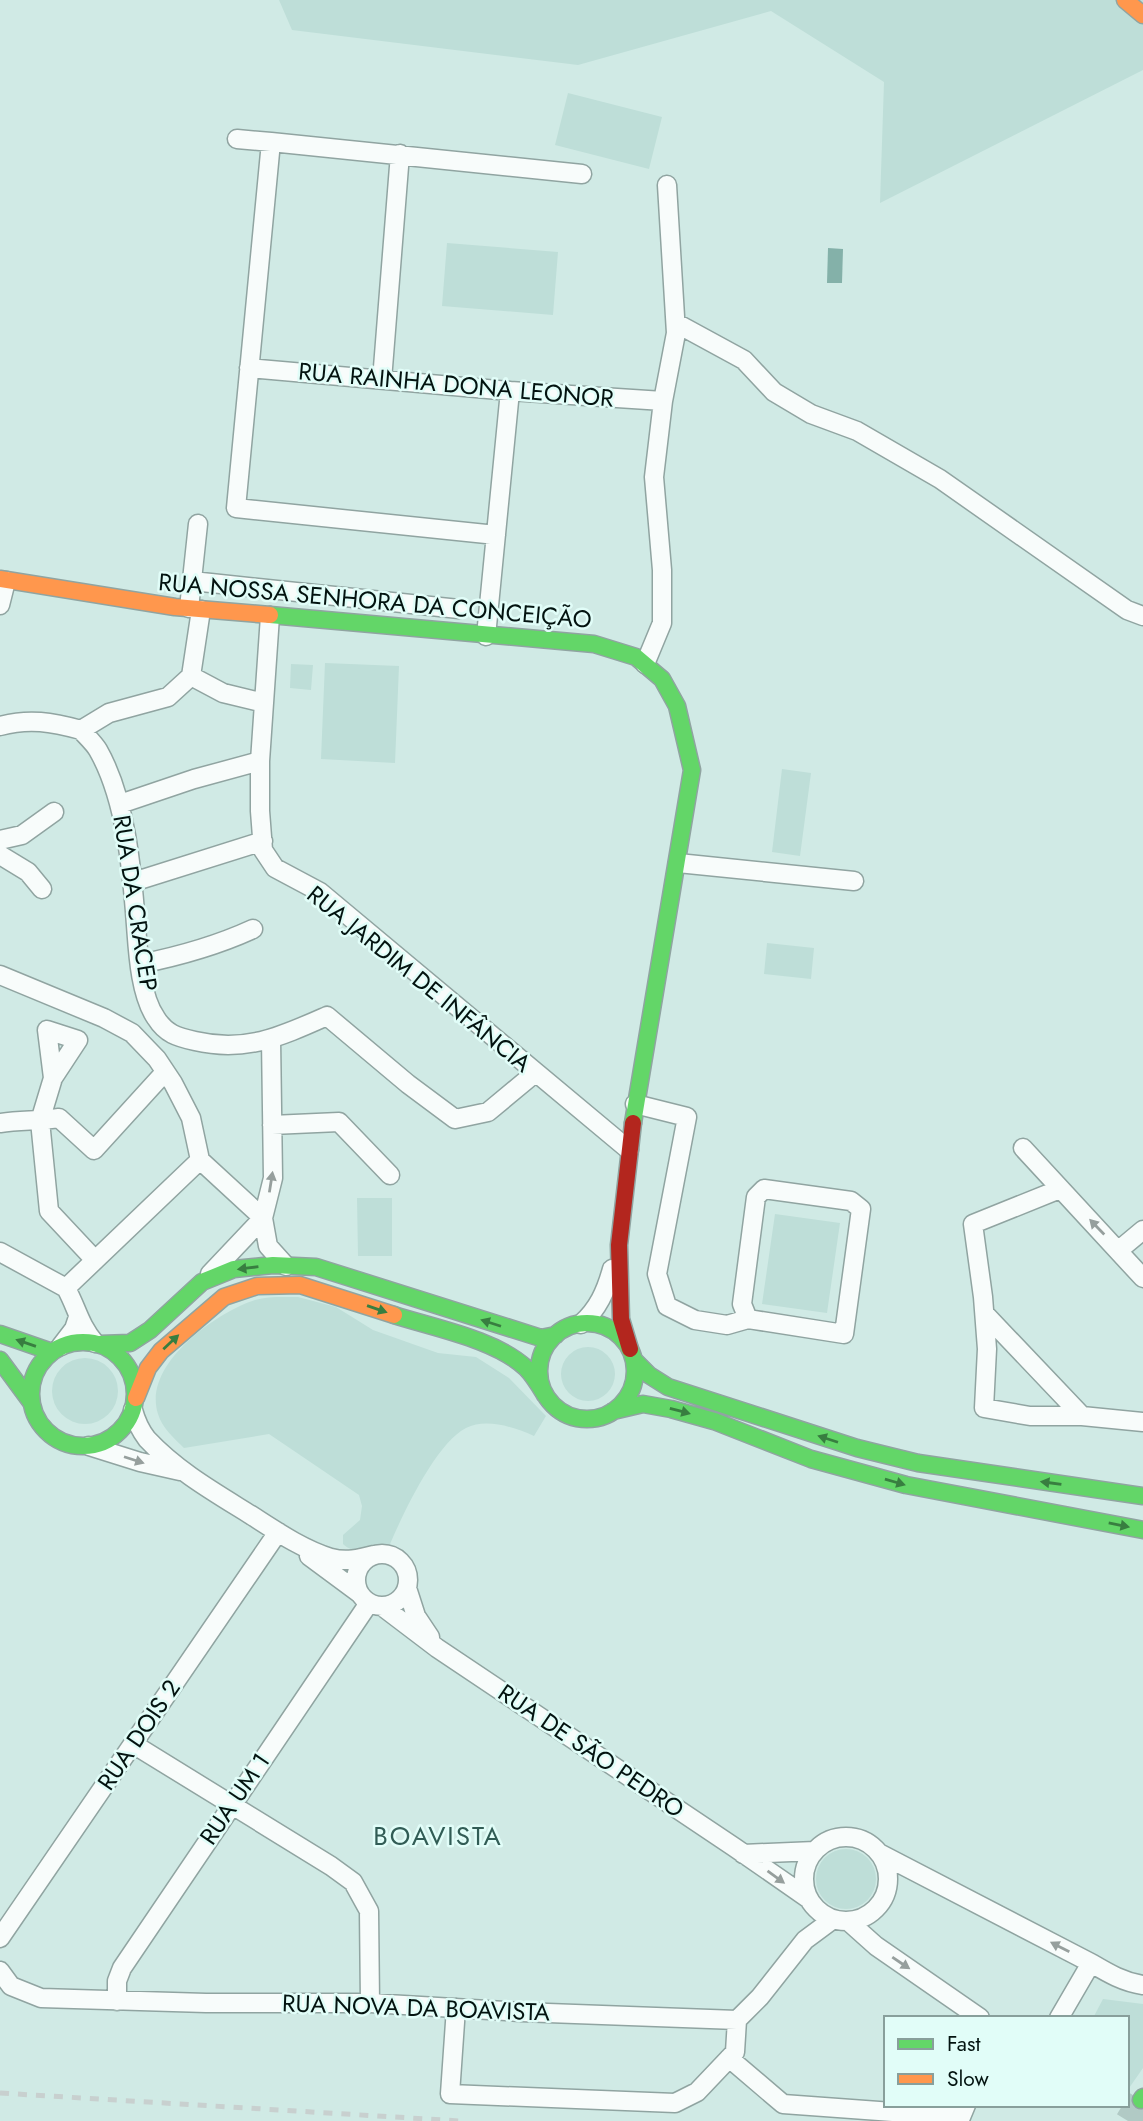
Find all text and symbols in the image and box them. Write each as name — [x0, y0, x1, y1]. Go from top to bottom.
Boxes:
street label: RUA RAINHA DONA LEONOR — [297, 353, 616, 416]
street label: RUA NOSSA SENHORA DA CONCEIÇÃO — [157, 564, 593, 637]
street label: RUA DA CRACEP — [104, 812, 167, 994]
street label: RUA JARDIM DE INFÂNCIA — [300, 877, 539, 1080]
one-way arrow — [266, 1171, 277, 1193]
one-way arrow — [1090, 1219, 1106, 1236]
one-way arrow — [236, 1262, 258, 1273]
one-way arrow — [367, 1304, 388, 1315]
one-way arrow — [480, 1317, 501, 1328]
one-way arrow — [162, 1334, 179, 1350]
one-way arrow — [15, 1337, 36, 1348]
one-way arrow — [669, 1407, 690, 1417]
one-way arrow — [818, 1433, 839, 1444]
one-way arrow — [123, 1455, 144, 1465]
one-way arrow — [1040, 1477, 1062, 1488]
one-way arrow — [885, 1478, 906, 1488]
one-way arrow — [1108, 1520, 1130, 1531]
street label: RUA DOIS 2 — [89, 1672, 189, 1797]
street label: RUA DE SÃO PEDRO — [491, 1675, 691, 1826]
street label: RUA UM 1 — [191, 1746, 278, 1852]
district label: BOAVISTA — [373, 1817, 503, 1855]
one-way arrow — [767, 1870, 785, 1884]
one-way arrow — [1049, 1941, 1069, 1953]
one-way arrow — [892, 1957, 911, 1970]
street label: RUA NOVA DA BOAVISTA — [281, 1985, 551, 2030]
legend — [884, 2016, 1129, 2107]
text: Fast — [947, 2029, 980, 2059]
text: Slow — [947, 2064, 989, 2094]

